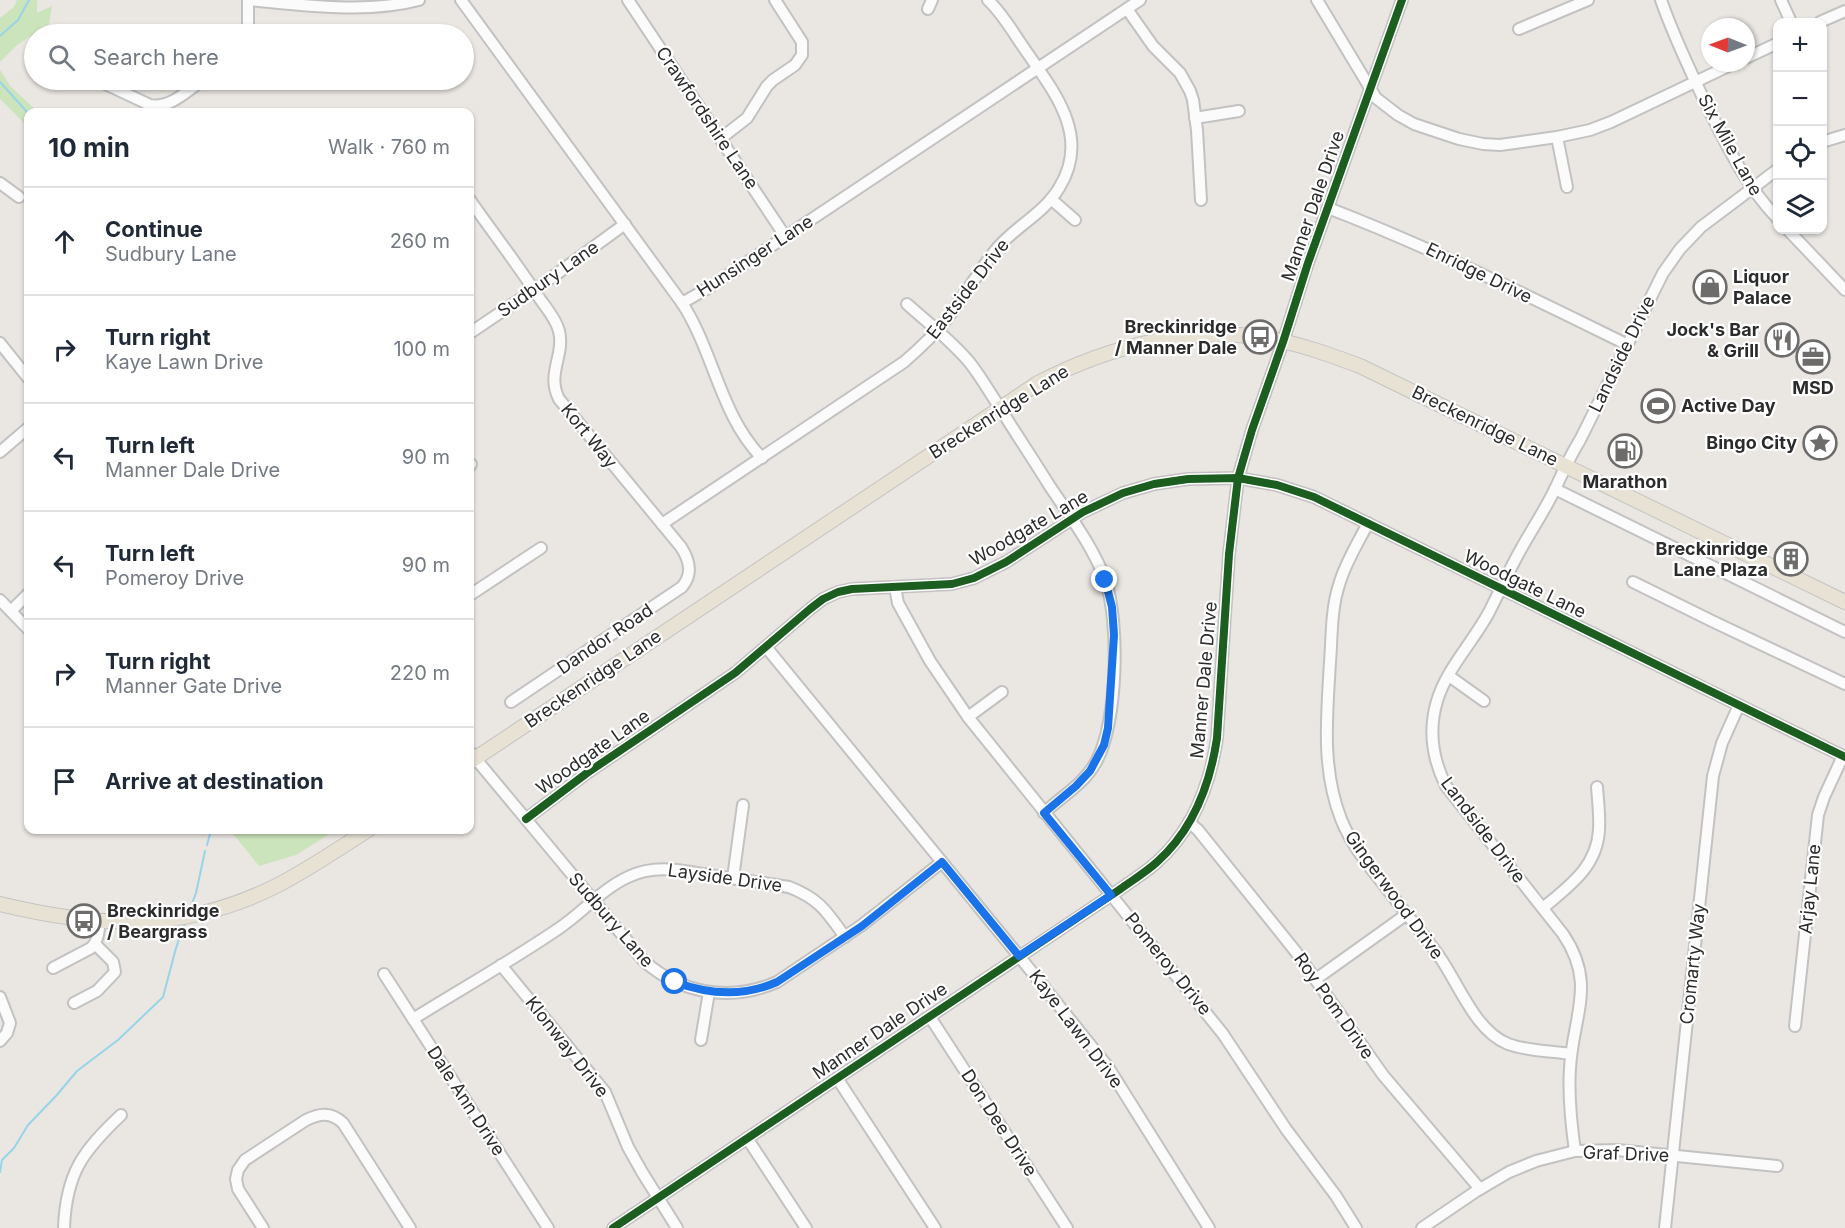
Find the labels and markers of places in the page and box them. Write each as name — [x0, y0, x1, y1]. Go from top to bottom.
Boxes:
place label: Liquor Palace — [1733, 266, 1792, 308]
shop icon: Liquor Palace — [1692, 269, 1728, 305]
place label: Breckinridge / Manner Dale — [1115, 316, 1237, 358]
bus stop icon: Breckinridge / Manner Dale — [1242, 319, 1278, 355]
place label: Jock's Bar & Grill — [1666, 319, 1759, 361]
restaurant icon: Jock's Bar & Grill — [1764, 322, 1800, 358]
office icon: MSD — [1795, 339, 1831, 375]
place label: MSD — [1792, 377, 1834, 398]
sports icon: Active Day — [1640, 388, 1676, 424]
place label: Active Day — [1681, 395, 1776, 416]
place icon: Bingo City — [1802, 425, 1838, 461]
place label: Bingo City — [1706, 432, 1797, 453]
fuel station icon: Marathon — [1607, 433, 1643, 469]
place label: Marathon — [1583, 471, 1667, 492]
place label: Breckinridge Lane Plaza — [1656, 538, 1768, 580]
building icon: Breckinridge Lane Plaza — [1773, 541, 1809, 577]
place label: Breckinridge / Beargrass — [107, 900, 220, 942]
bus stop icon: Breckinridge / Beargrass — [66, 903, 102, 939]

